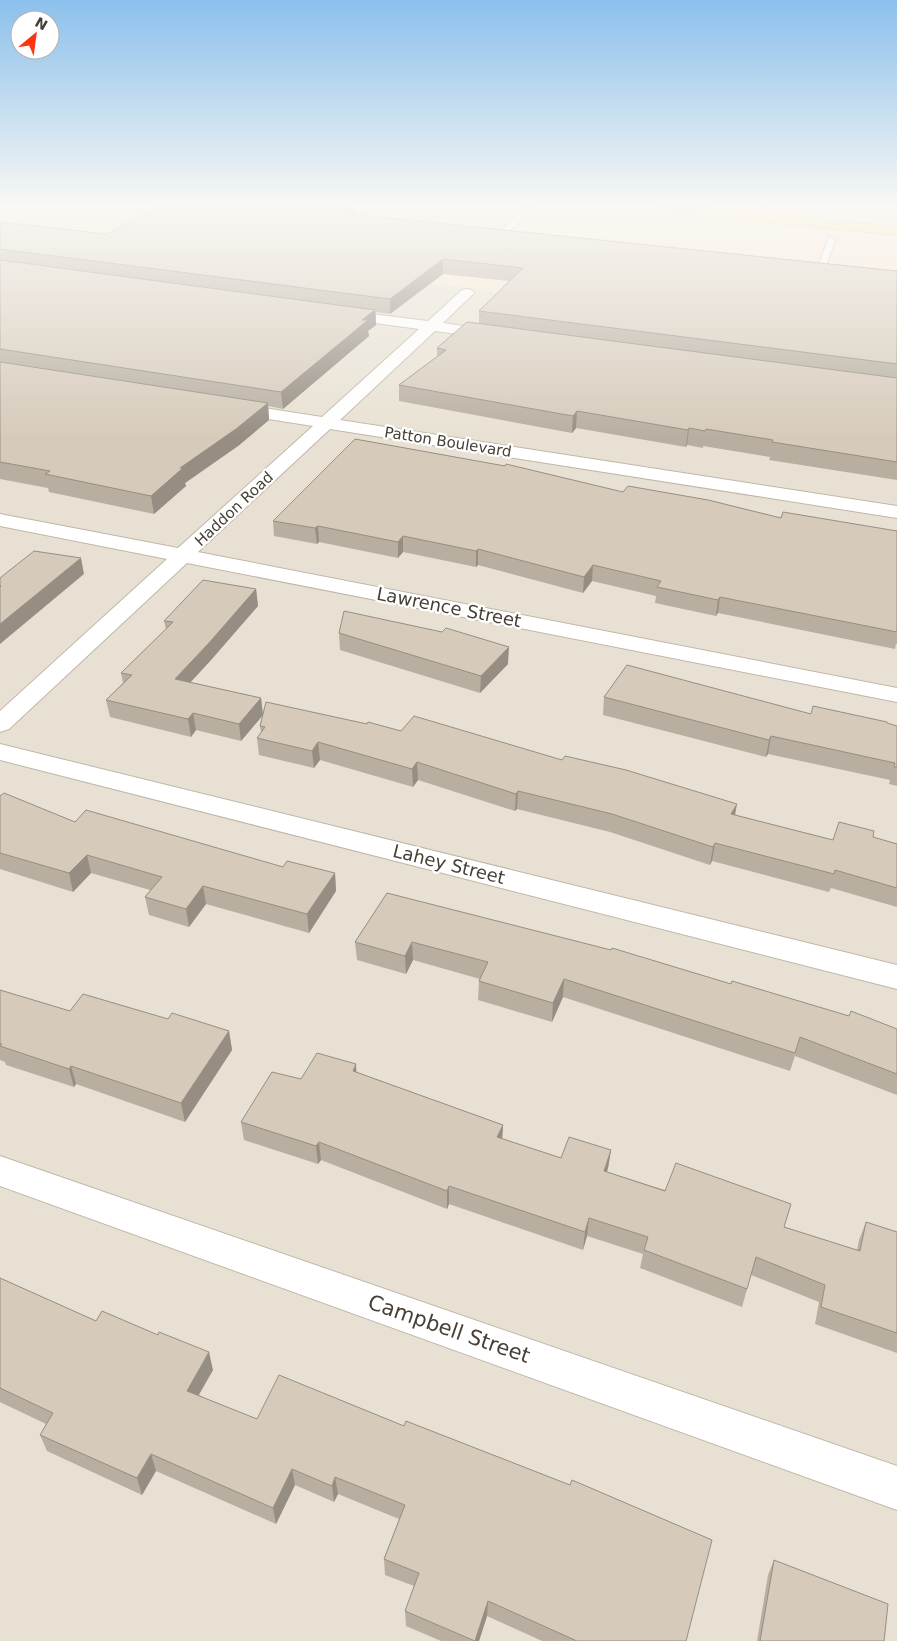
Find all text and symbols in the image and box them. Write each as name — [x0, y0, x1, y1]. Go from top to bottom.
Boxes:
north arrow — [10, 10, 60, 60]
text: N — [32, 14, 50, 33]
street label: Patton Boulevard — [383, 423, 513, 461]
street label: Haddon Road — [191, 468, 277, 550]
street label: Lawrence Street — [375, 583, 523, 631]
street label: Lahey Street — [391, 840, 507, 888]
street label: Campbell Street — [365, 1290, 533, 1368]

